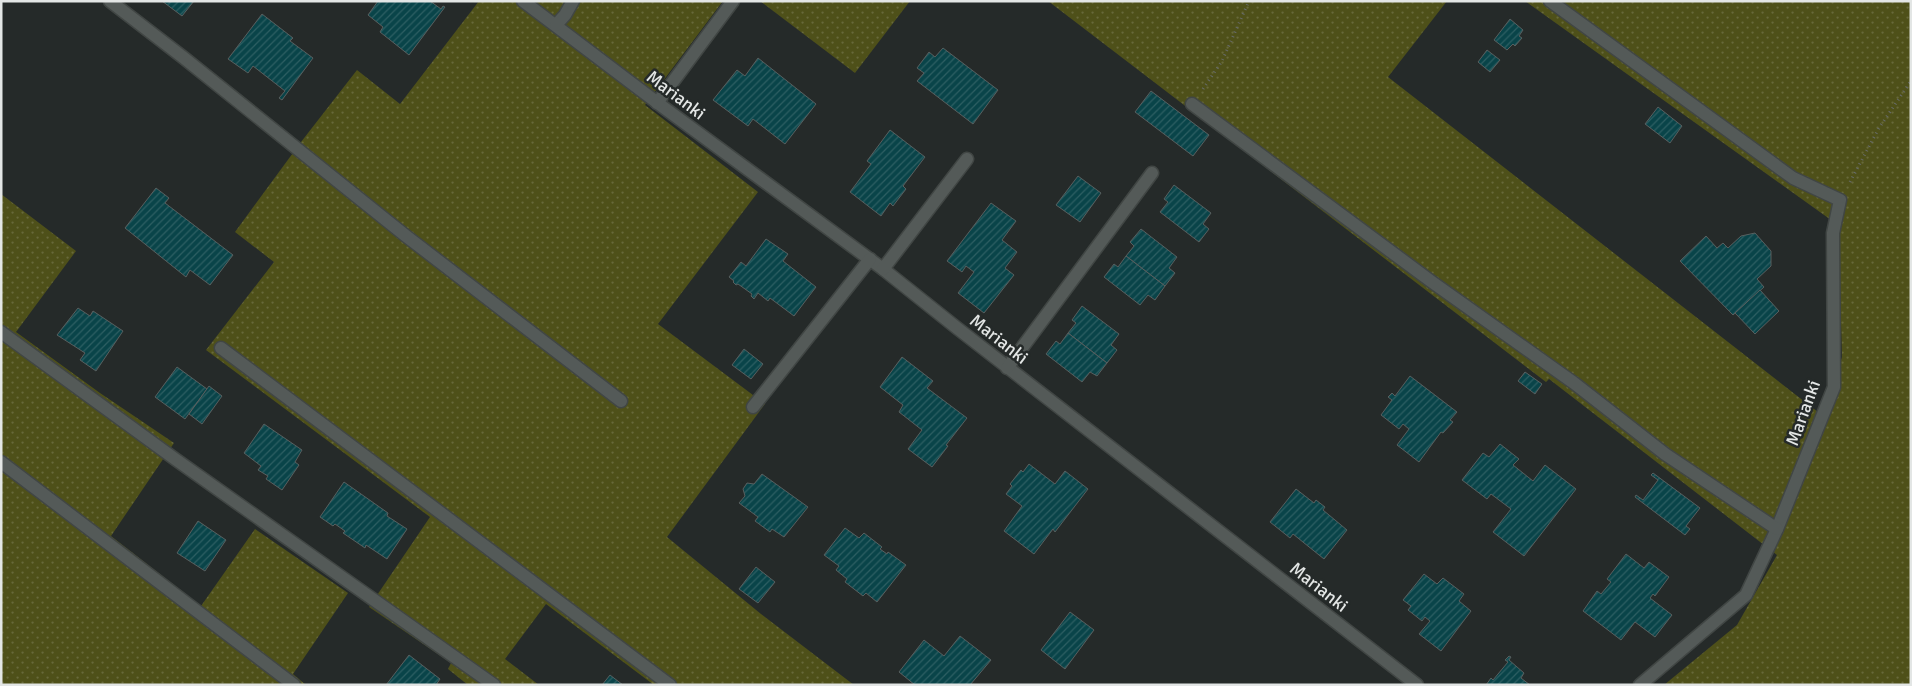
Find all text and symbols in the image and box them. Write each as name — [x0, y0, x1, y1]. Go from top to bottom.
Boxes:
street label: Marianki — [642, 66, 710, 124]
street label: Marianki — [965, 309, 1033, 369]
street label: Marianki — [1781, 377, 1825, 449]
street label: Marianki — [1285, 557, 1353, 617]

